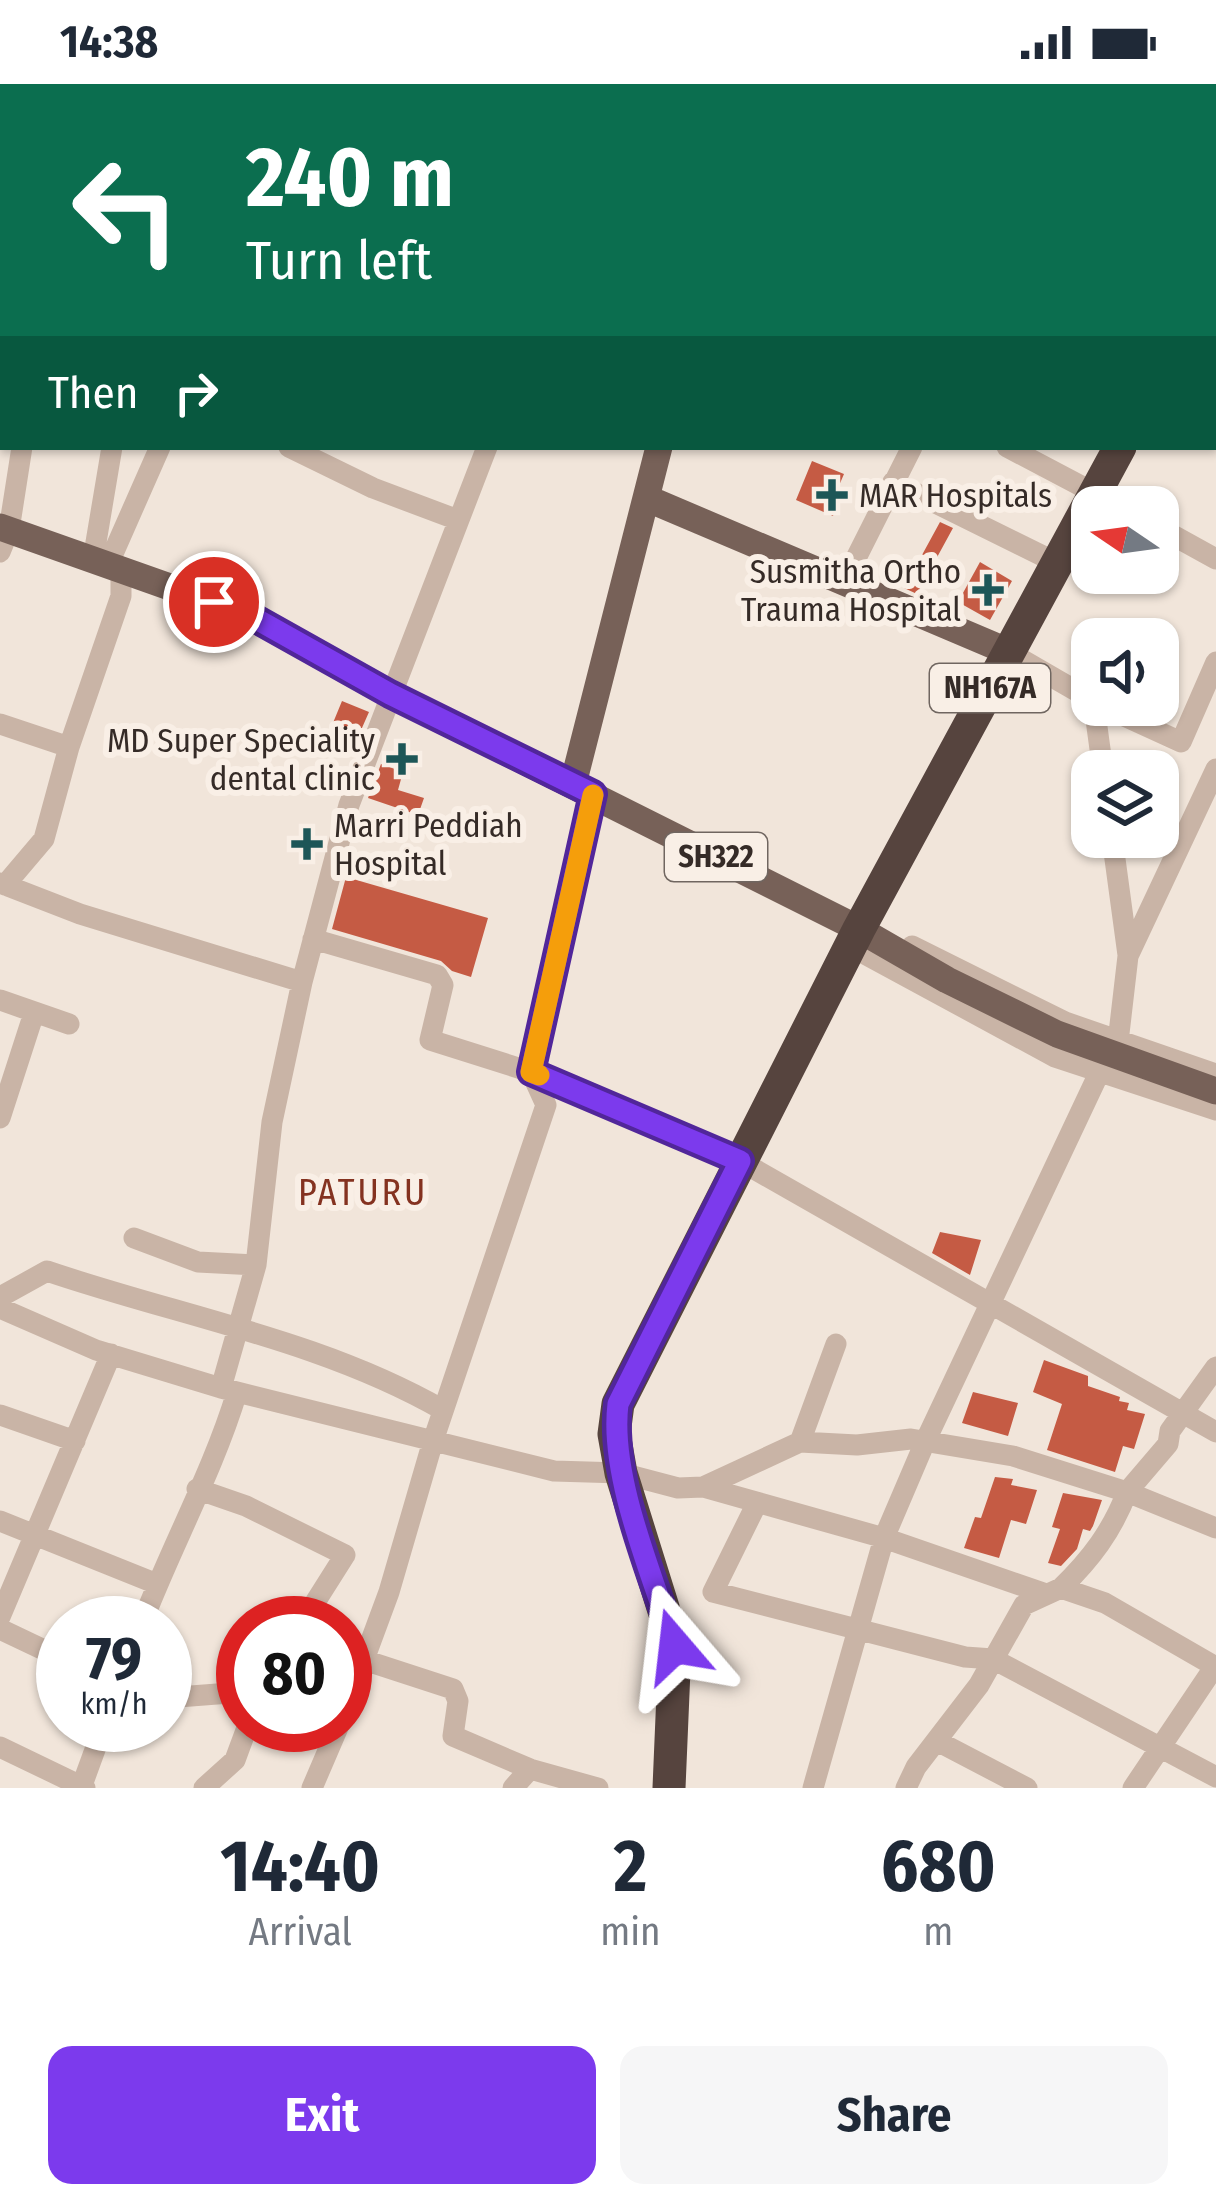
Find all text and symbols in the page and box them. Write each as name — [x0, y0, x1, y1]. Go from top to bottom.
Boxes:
text: 14:38 — [60, 15, 158, 69]
text: 240 m — [246, 127, 454, 228]
icon: left — [48, 132, 204, 288]
text: Turn left — [246, 229, 432, 293]
icon: right — [163, 360, 229, 426]
text: Then — [48, 366, 139, 420]
place label: MAR Hospitals — [859, 476, 1052, 516]
marker: MAR Hospitals — [816, 479, 848, 511]
north arrow — [1071, 486, 1179, 594]
map controls — [1071, 486, 1179, 858]
pin — [163, 551, 265, 653]
place label: Susmitha Ortho Trauma Hospital — [741, 552, 961, 630]
icon: arrive — [181, 569, 247, 635]
marker: Susmitha Ortho Trauma Hospital — [972, 574, 1004, 606]
button: sound — [1071, 618, 1179, 726]
road number: NH167A — [930, 664, 1050, 712]
place label: MD Super Speciality dental clinic — [107, 721, 375, 799]
marker: MD Super Speciality dental clinic — [386, 743, 418, 775]
button: layers — [1071, 750, 1179, 858]
place label: Marri Peddiah Hospital — [334, 806, 523, 884]
marker: Marri Peddiah Hospital — [291, 828, 323, 860]
road number: SH322 — [665, 833, 767, 881]
district label: PATURU — [298, 1171, 428, 1215]
position arrow — [612, 1583, 738, 1709]
speed limit sign: 80 — [216, 1596, 372, 1752]
text: 79 — [86, 1623, 142, 1695]
text: km/h — [81, 1686, 147, 1722]
text: 14:40 — [220, 1824, 380, 1910]
text: 2 — [614, 1824, 647, 1910]
text: 680 — [881, 1824, 996, 1910]
text: Arrival — [248, 1909, 352, 1955]
text: min — [600, 1909, 661, 1955]
text: m — [923, 1909, 953, 1955]
button: Exit — [48, 2046, 596, 2184]
button: Share — [620, 2046, 1168, 2184]

